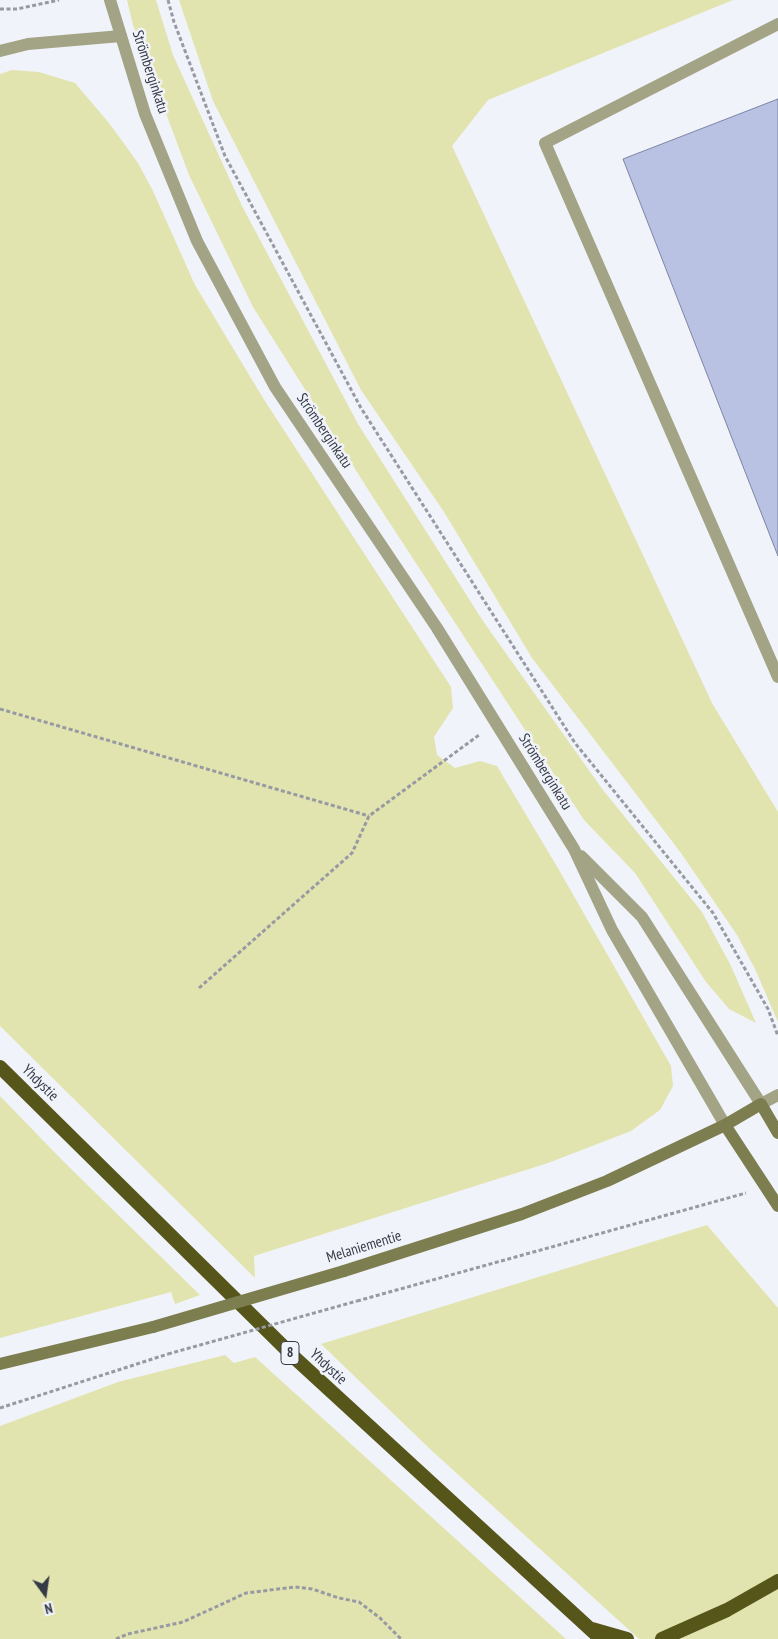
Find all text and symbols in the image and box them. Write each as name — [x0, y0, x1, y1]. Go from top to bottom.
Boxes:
street label: Strömberginkatu — [128, 28, 172, 116]
street label: Strömberginkatu — [292, 390, 356, 472]
street label: Strömberginkatu — [514, 731, 576, 813]
street label: Yhdystie — [18, 1061, 62, 1105]
street label: Melaniementie — [324, 1227, 404, 1267]
road number: 8 — [281, 1342, 299, 1365]
street label: Yhdystie — [306, 1345, 350, 1389]
north arrow — [20, 1569, 70, 1619]
text: N — [43, 1599, 54, 1618]

